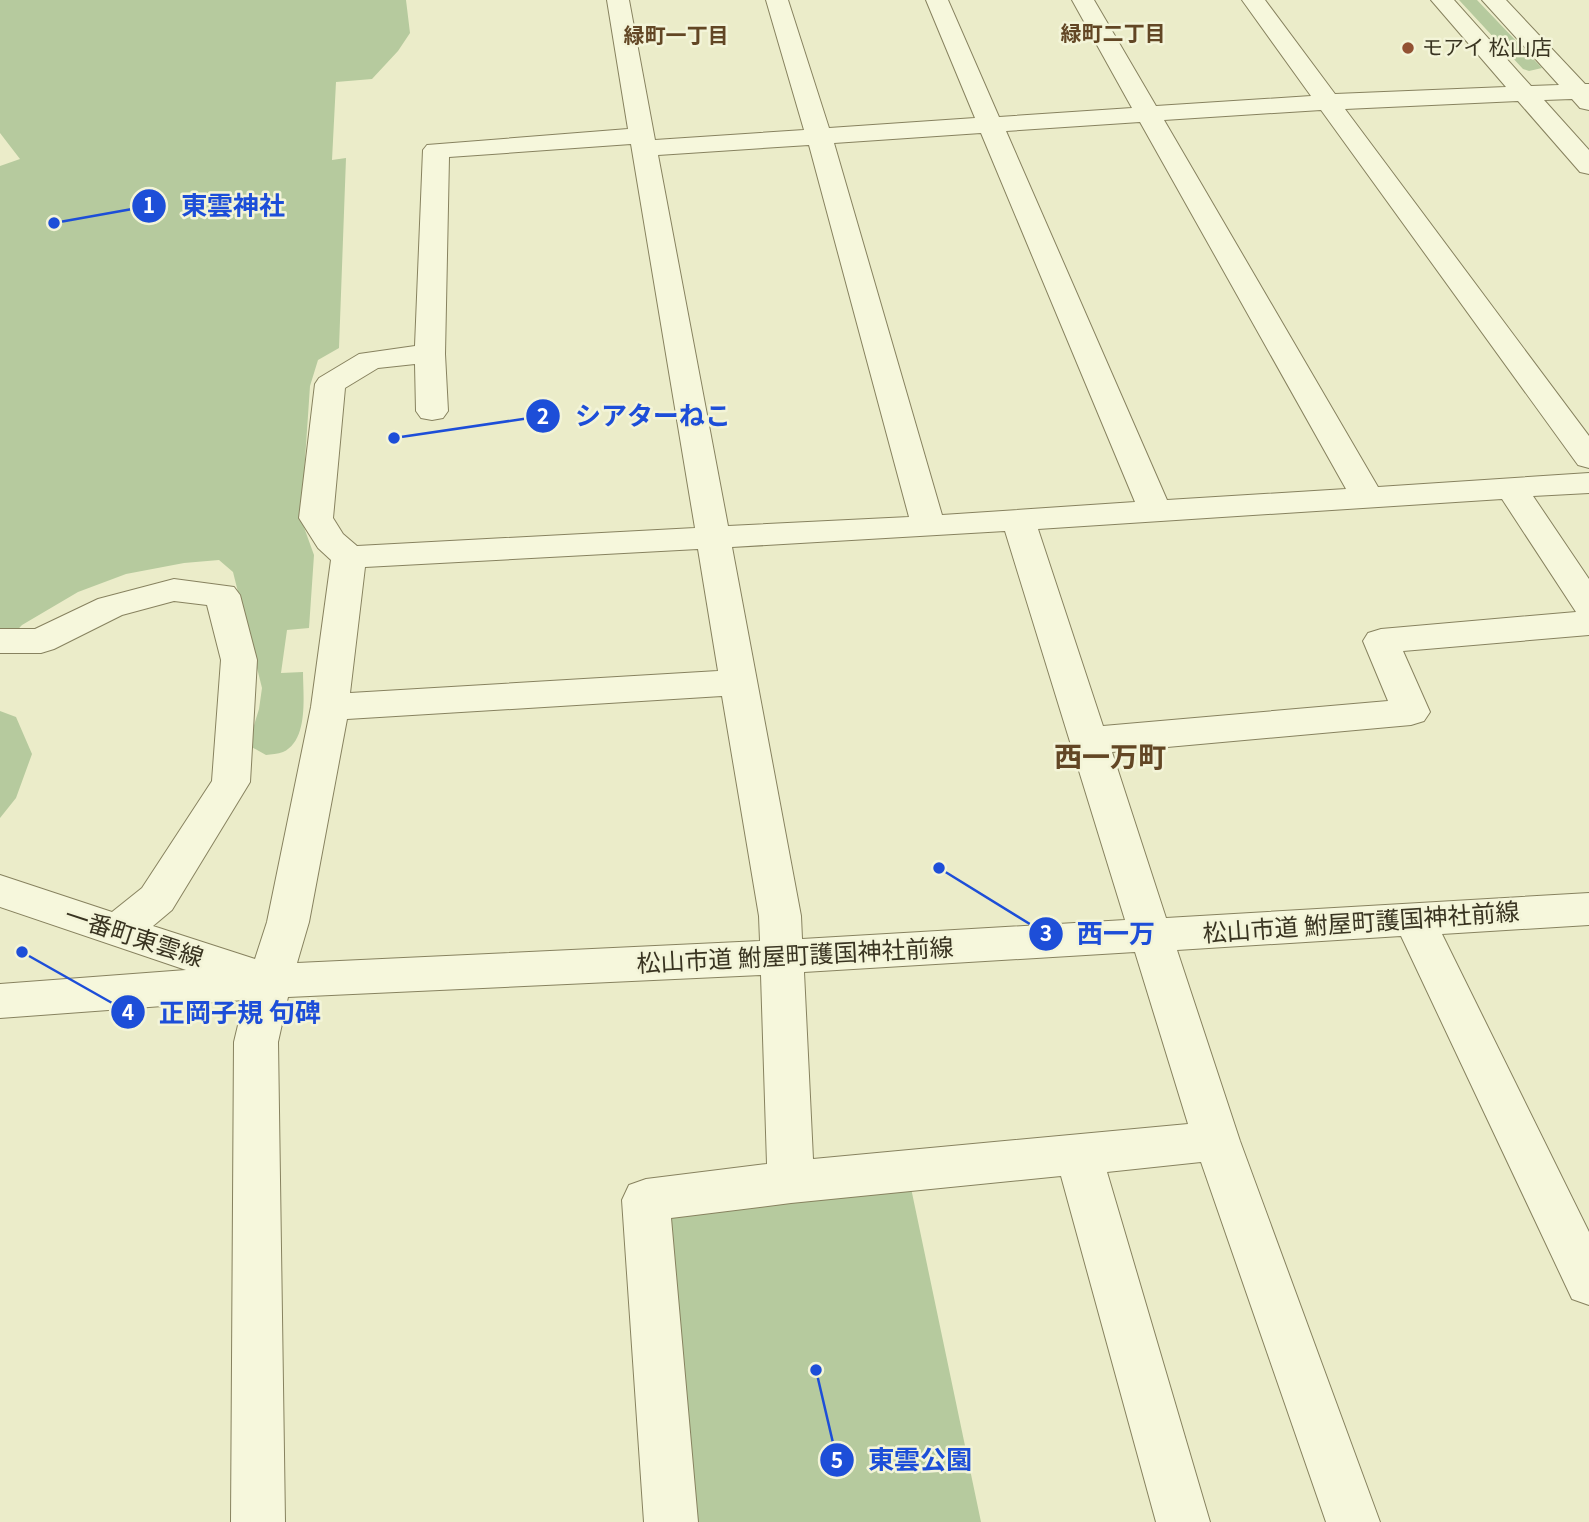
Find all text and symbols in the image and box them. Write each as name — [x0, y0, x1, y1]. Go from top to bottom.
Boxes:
district label: 緑町二丁目 — [1061, 17, 1166, 47]
district label: 緑町一丁目 — [624, 19, 729, 49]
place label: モアイ 松山店 — [1422, 31, 1552, 61]
marker: モアイ 松山店 — [1400, 40, 1416, 56]
callout: 東雲神社 — [132, 183, 299, 230]
text: 東雲神社 — [181, 185, 285, 222]
text: 1 — [143, 189, 155, 219]
callout: シアターねこ — [526, 393, 745, 440]
text: シアターねこ — [575, 395, 731, 432]
text: 2 — [537, 400, 549, 430]
district label: 西一万町 — [1054, 735, 1166, 775]
street label: 松山市道 鮒屋町護国神社前線 — [1201, 892, 1520, 949]
street label: 一番町東雲線 — [61, 896, 209, 974]
callout: 西一万 — [1028, 911, 1169, 958]
text: 西一万 — [1077, 913, 1155, 950]
text: 3 — [1040, 917, 1052, 947]
street label: 松山市道 鮒屋町護国神社前線 — [635, 928, 954, 979]
callout: 正岡子規 句碑 — [111, 989, 335, 1036]
text: 正岡子規 句碑 — [159, 992, 321, 1029]
text: 4 — [122, 996, 134, 1026]
callout: 東雲公園 — [819, 1437, 986, 1484]
text: 東雲公園 — [868, 1439, 972, 1476]
text: 5 — [831, 1444, 843, 1474]

